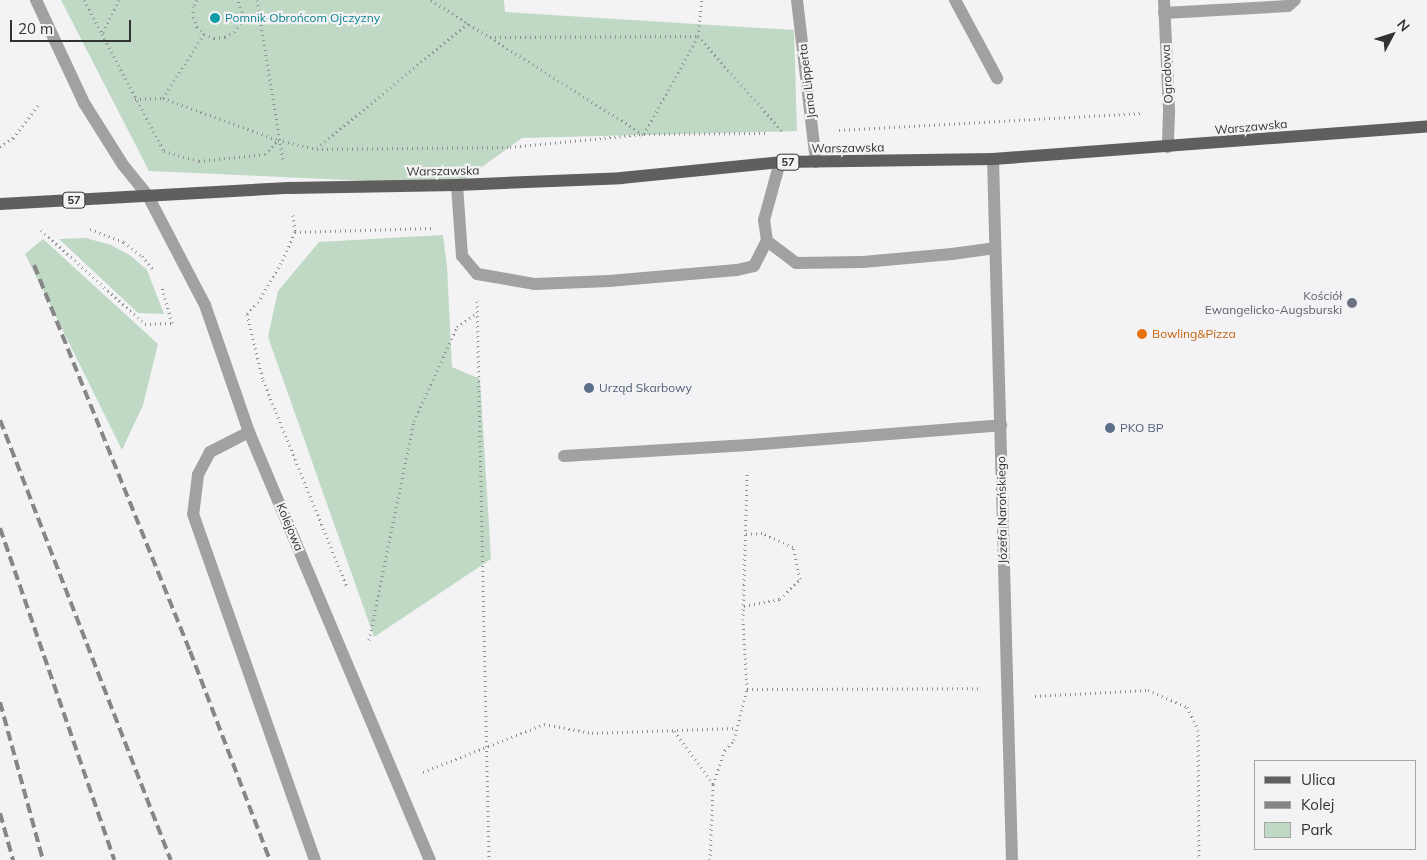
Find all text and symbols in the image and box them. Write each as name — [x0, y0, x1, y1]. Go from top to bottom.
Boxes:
scale bar — [12, 10, 134, 42]
north arrow — [1367, 10, 1417, 60]
place label: Pomnik Obrońcom Ojczyzny — [225, 11, 380, 25]
marker: Pomnik Obrońcom Ojczyzny — [209, 12, 221, 24]
text: N — [1393, 16, 1414, 35]
text: 20 m — [18, 19, 53, 38]
street label: Jana Lipperta — [795, 43, 819, 119]
street label: Ogrodowa — [1158, 44, 1176, 104]
street label: Warszawska — [1214, 117, 1288, 137]
street label: Warszawska — [811, 140, 885, 156]
road number: 57 — [776, 154, 800, 170]
street label: Warszawska — [406, 163, 480, 179]
road number: 57 — [62, 192, 86, 208]
place label: Kościół Ewangelicko-Augsburski — [1205, 289, 1342, 317]
marker: Kościół Ewangelicko-Augsburski — [1346, 297, 1358, 309]
place label: Bowling&Pizza — [1152, 327, 1236, 341]
marker: Bowling&Pizza — [1136, 328, 1148, 340]
place label: Urząd Skarbowy — [599, 381, 692, 395]
marker: Urząd Skarbowy — [583, 382, 595, 394]
place label: PKO BP — [1120, 421, 1163, 435]
marker: PKO BP — [1104, 422, 1116, 434]
street label: Józefa Narońskiego — [994, 456, 1010, 564]
street label: Kolejowa — [273, 501, 307, 553]
legend — [1254, 760, 1417, 850]
text: Ulica — [1301, 770, 1335, 789]
text: Kolej — [1301, 795, 1334, 814]
text: Park — [1301, 820, 1333, 839]

